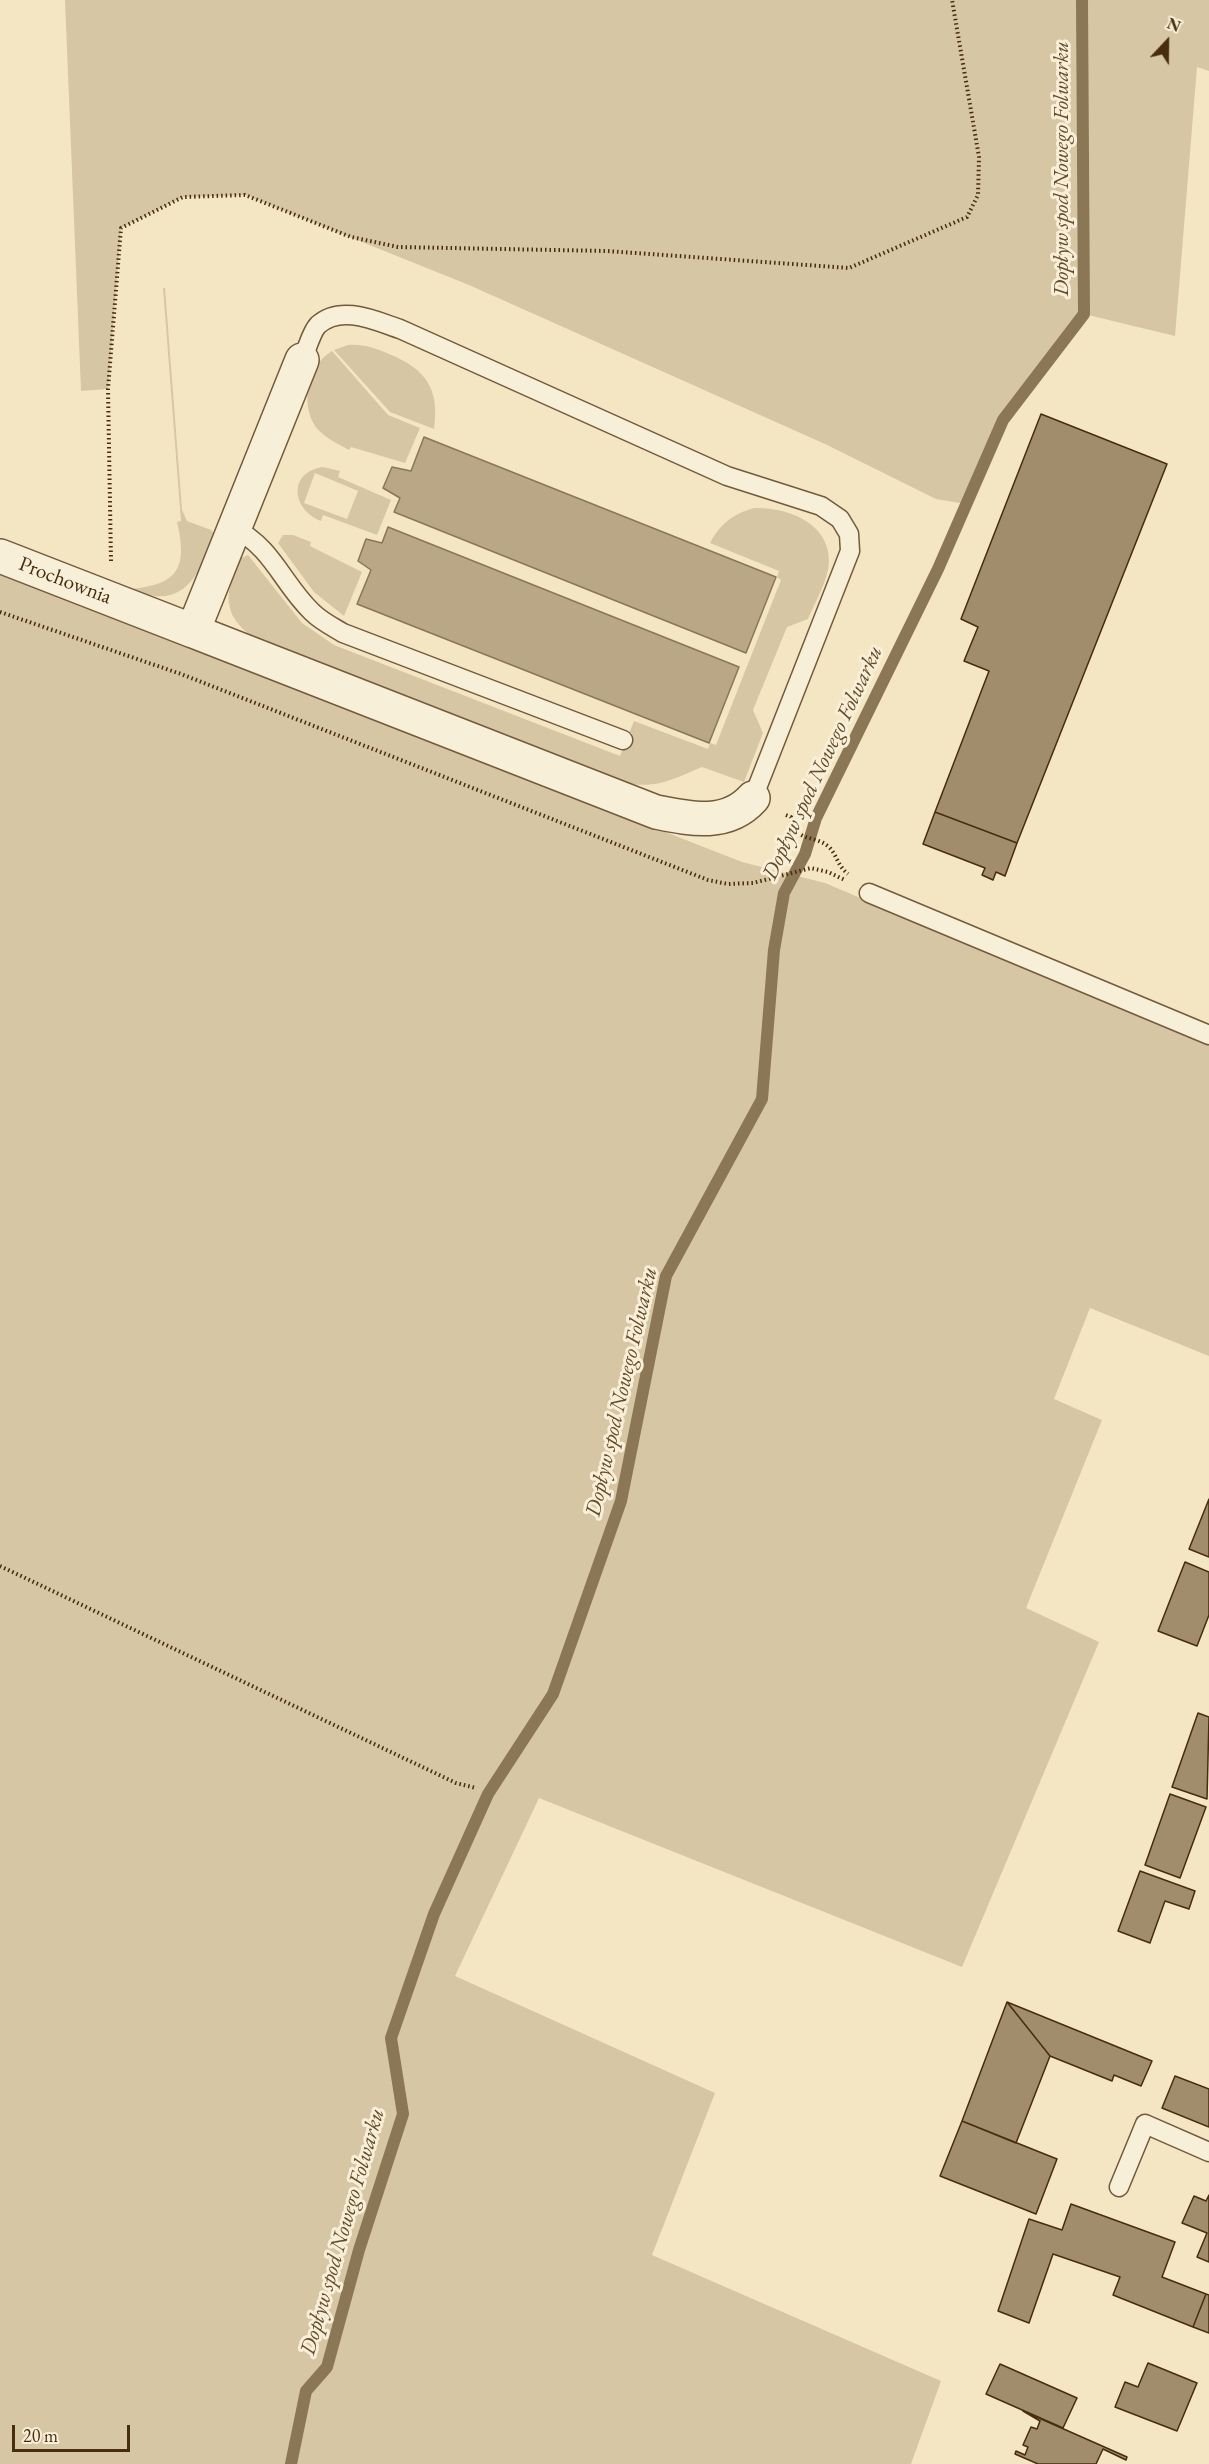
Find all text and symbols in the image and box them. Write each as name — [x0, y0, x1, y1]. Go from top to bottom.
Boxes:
north arrow — [1137, 12, 1197, 72]
text: N — [1164, 13, 1184, 37]
water label: Dopływ spod Nowego Folwarku — [1049, 41, 1075, 297]
street label: Prochownia — [15, 552, 115, 610]
water label: Dopływ spod Nowego Folwarku — [757, 642, 889, 884]
water label: Dopływ spod Nowego Folwarku — [580, 1265, 664, 1519]
water label: Dopływ spod Nowego Folwarku — [295, 2106, 391, 2358]
scale bar — [15, 2413, 134, 2451]
text: 20 m — [23, 2424, 58, 2447]

